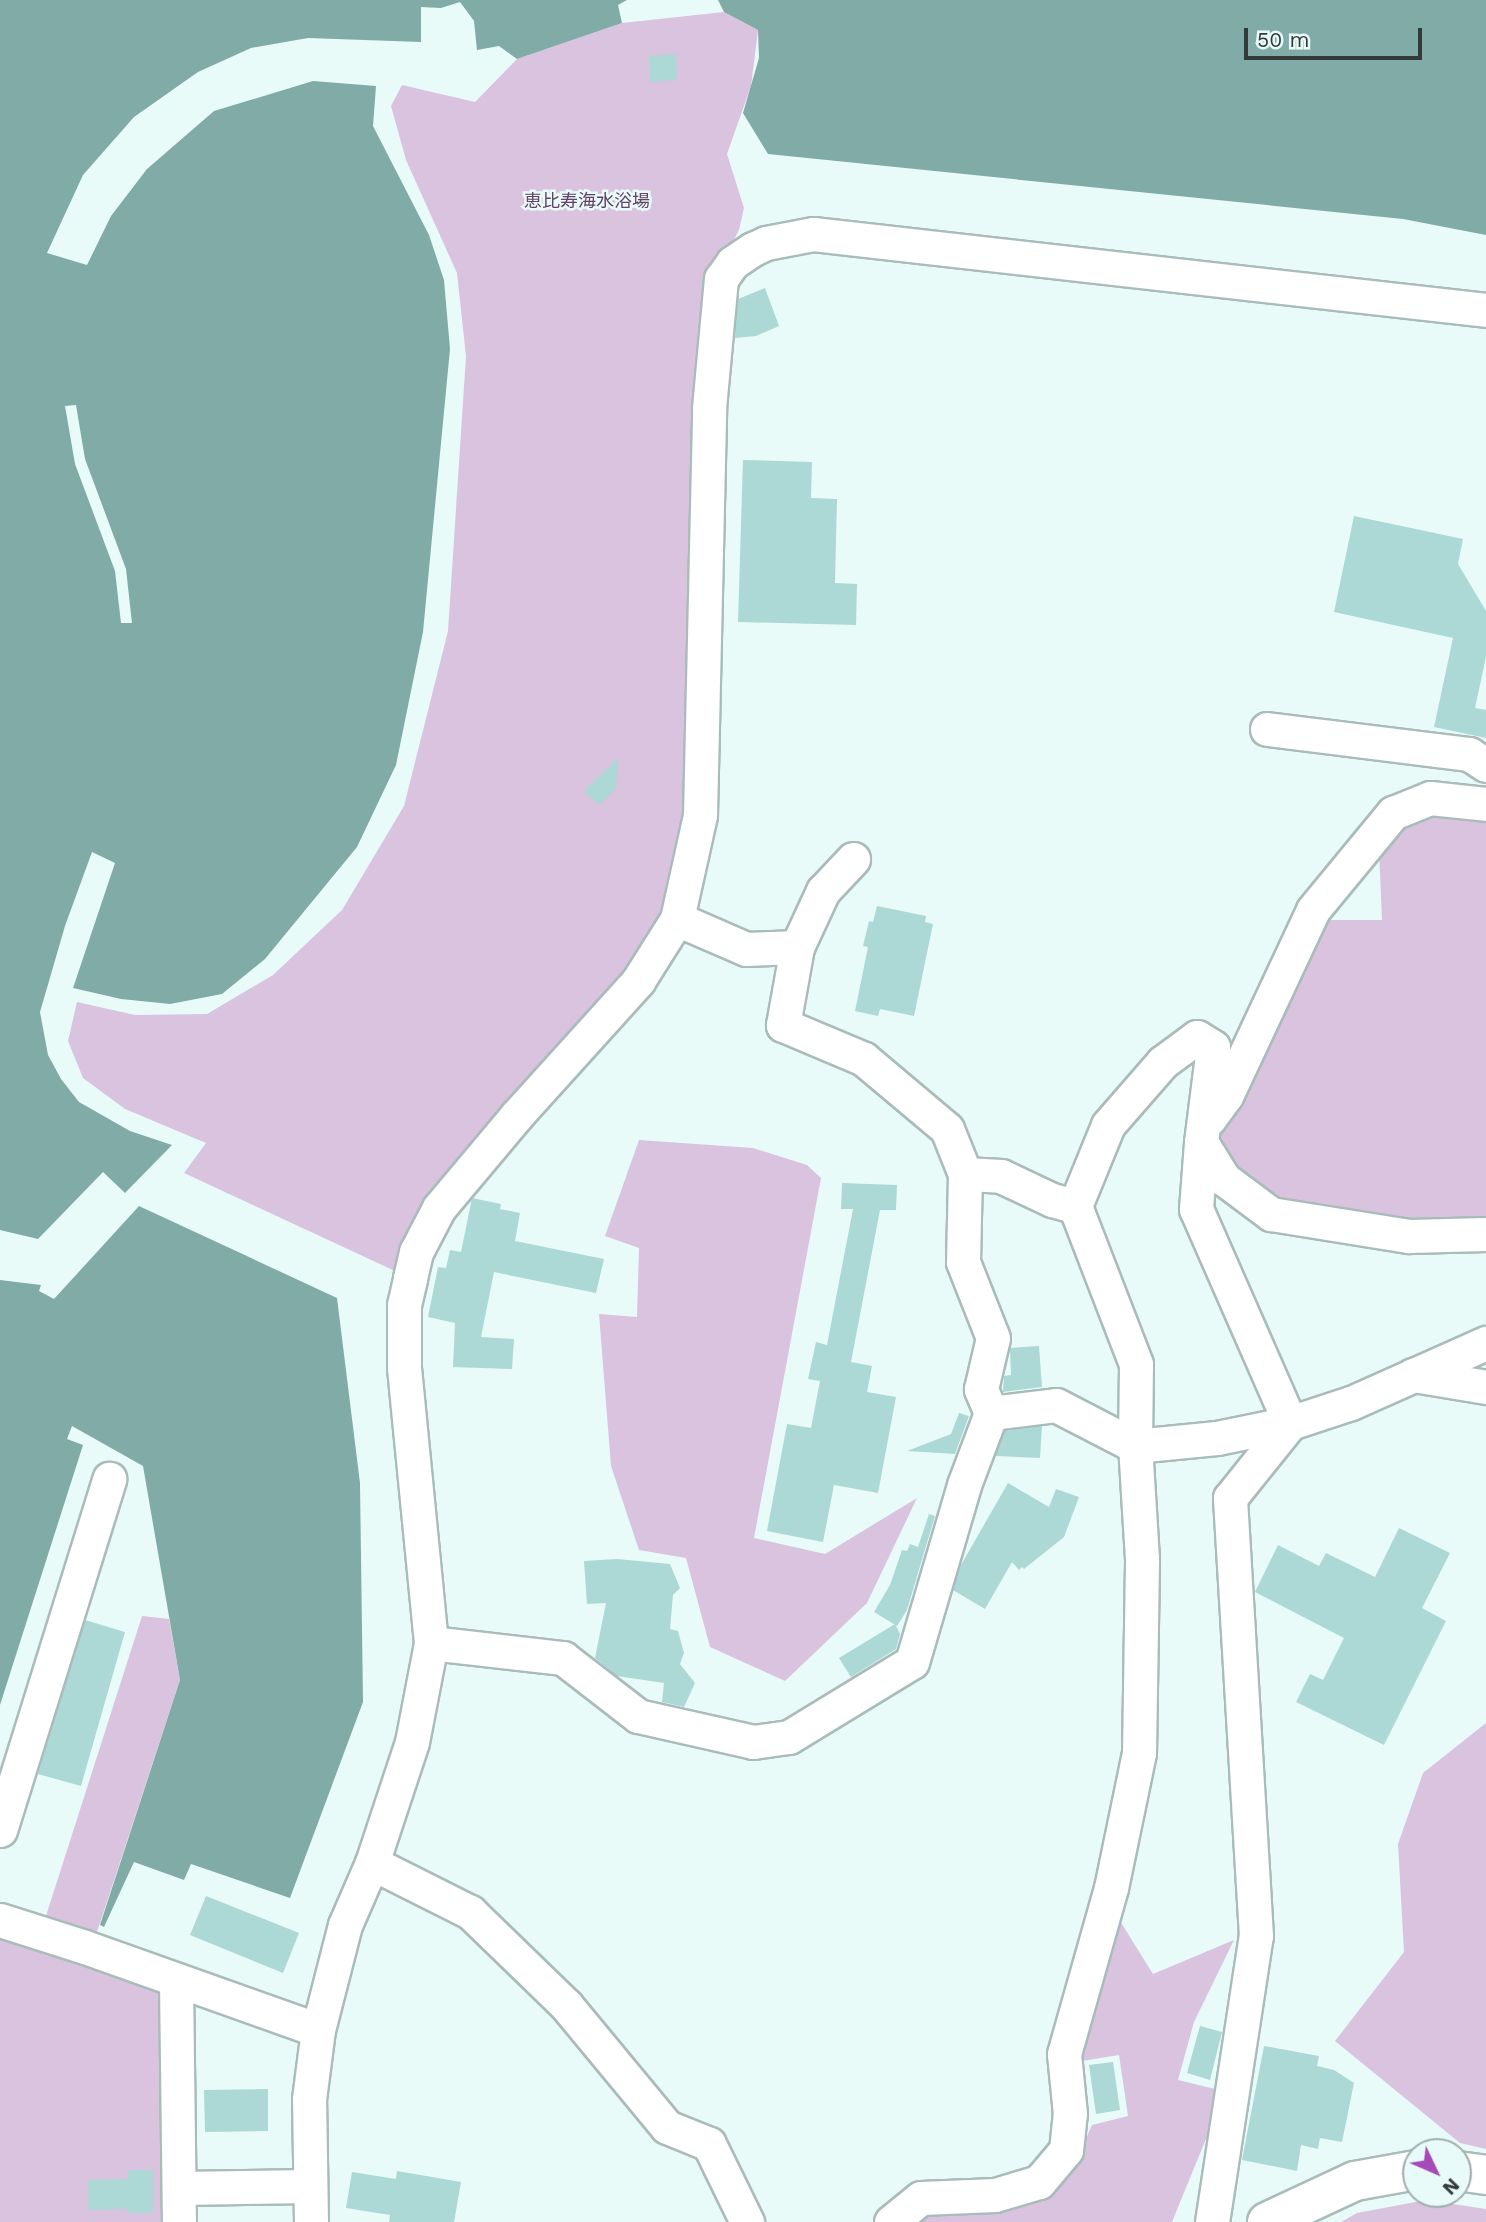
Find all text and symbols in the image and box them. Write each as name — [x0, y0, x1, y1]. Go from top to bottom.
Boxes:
scale bar — [1248, 14, 1426, 58]
text: 50 m — [1257, 27, 1309, 52]
park label: 恵比寿海水浴場 — [524, 190, 650, 212]
north arrow — [1402, 2138, 1472, 2208]
text: N — [1438, 2173, 1464, 2200]

